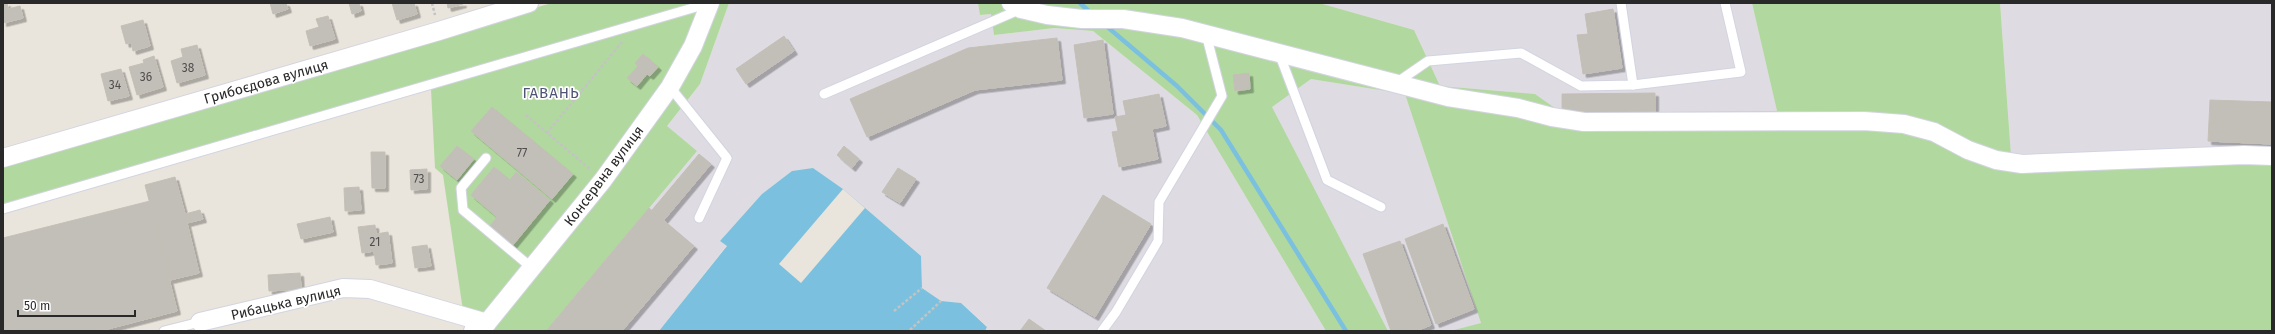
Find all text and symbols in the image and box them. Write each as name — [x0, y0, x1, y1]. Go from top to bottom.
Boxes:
street label: Грибоєдова вулиця — [202, 56, 330, 108]
house number: 38 — [182, 61, 195, 75]
house number: 36 — [140, 70, 152, 84]
house number: 34 — [109, 78, 122, 92]
district label: ГАВАНЬ — [522, 84, 580, 102]
street label: Консервна вулиця — [561, 122, 647, 230]
house number: 77 — [517, 146, 527, 160]
house number: 73 — [413, 172, 425, 186]
house number: 21 — [370, 235, 380, 249]
street label: Рибацька вулиця — [229, 282, 343, 324]
scale bar — [18, 292, 135, 318]
text: 50 m — [24, 299, 50, 313]

